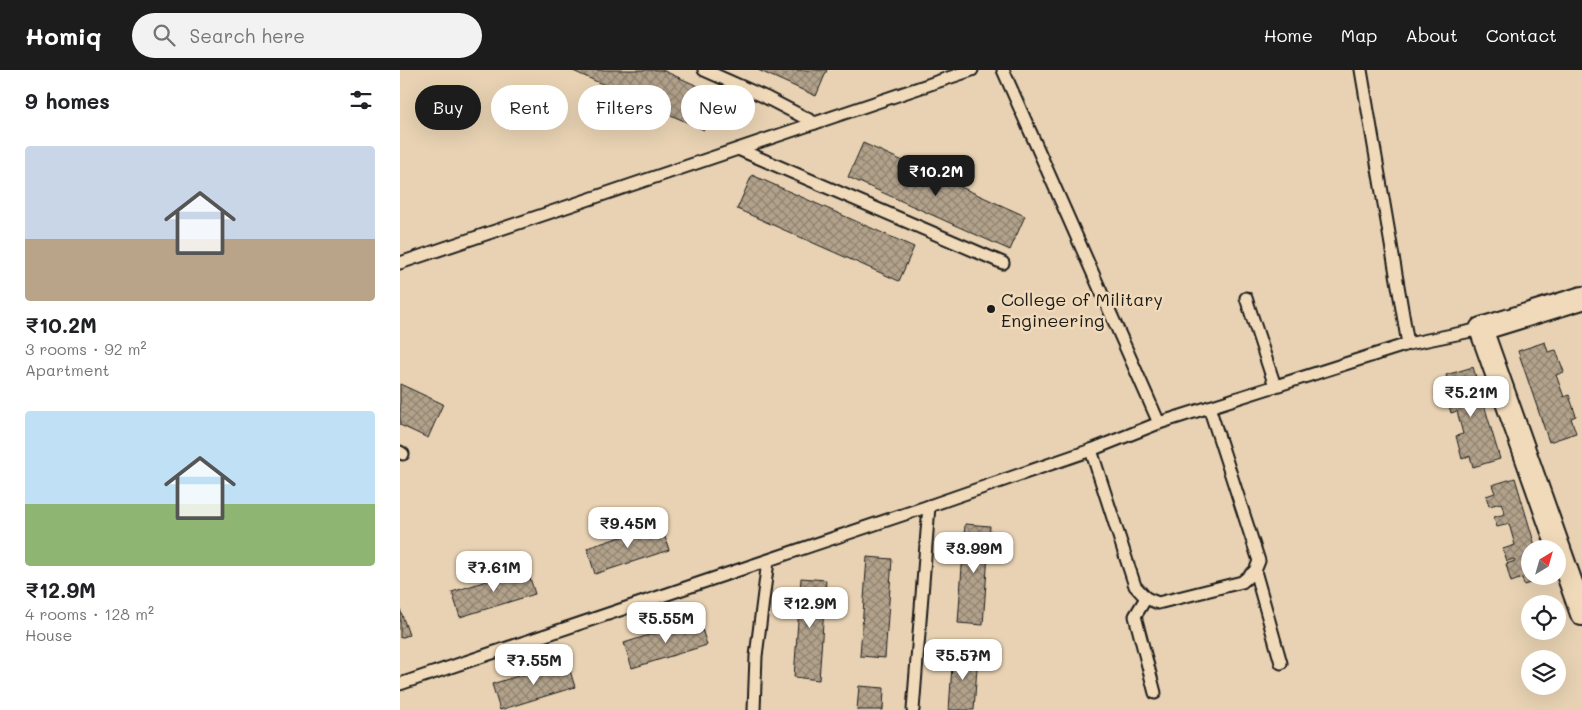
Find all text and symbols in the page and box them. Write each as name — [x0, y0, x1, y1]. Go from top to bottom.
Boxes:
search box — [132, 13, 482, 58]
text: Homiq — [25, 20, 102, 51]
icon: search — [150, 21, 178, 49]
text: Search here — [190, 23, 305, 48]
text: Home — [1264, 23, 1313, 47]
text: Map — [1341, 23, 1377, 47]
text: About — [1405, 23, 1458, 47]
text: Contact — [1486, 23, 1557, 47]
chip: Buy — [415, 85, 481, 130]
chip: Rent — [491, 85, 568, 130]
chip: Filters — [578, 85, 671, 130]
chip: New — [681, 85, 755, 130]
icon: filters — [347, 86, 375, 114]
text: 9 homes — [25, 87, 110, 114]
pin: ₹10.2M — [895, 154, 977, 197]
text: ₹10.2M — [909, 160, 963, 181]
icon: home — [155, 178, 245, 268]
place label: College of Military Engineering — [1001, 287, 1163, 332]
marker: College of Military Engineering — [985, 303, 997, 315]
text: ₹10.2M — [25, 311, 97, 338]
text: 3 rooms · 92 m² — [25, 338, 147, 359]
text: Apartment — [25, 359, 110, 380]
pin: ₹5.21M — [1430, 376, 1512, 418]
text: ₹5.21M — [1444, 381, 1498, 402]
icon: home — [155, 443, 245, 533]
pin: ₹9.45M — [587, 506, 669, 549]
text: ₹9.45M — [599, 512, 657, 533]
pin: ₹3.99M — [933, 532, 1015, 574]
text: ₹3.99M — [945, 537, 1003, 558]
north arrow — [1521, 540, 1566, 585]
map controls — [1521, 540, 1566, 695]
pin: ₹7.61M — [453, 550, 535, 593]
text: ₹7.61M — [467, 556, 521, 577]
text: ₹12.9M — [25, 576, 96, 603]
pin: ₹12.9M — [769, 586, 851, 629]
text: ₹12.9M — [783, 592, 837, 613]
button: locate — [1521, 595, 1566, 640]
pin: ₹5.55M — [625, 602, 707, 644]
text: 4 rooms · 128 m² — [25, 603, 154, 624]
text: ₹5.55M — [638, 607, 694, 628]
text: House — [25, 624, 72, 645]
pin: ₹5.57M — [922, 638, 1004, 681]
pin: ₹7.55M — [493, 644, 575, 686]
text: ₹5.57M — [935, 644, 991, 665]
text: ₹7.55M — [506, 649, 562, 670]
button: layers — [1521, 650, 1566, 695]

